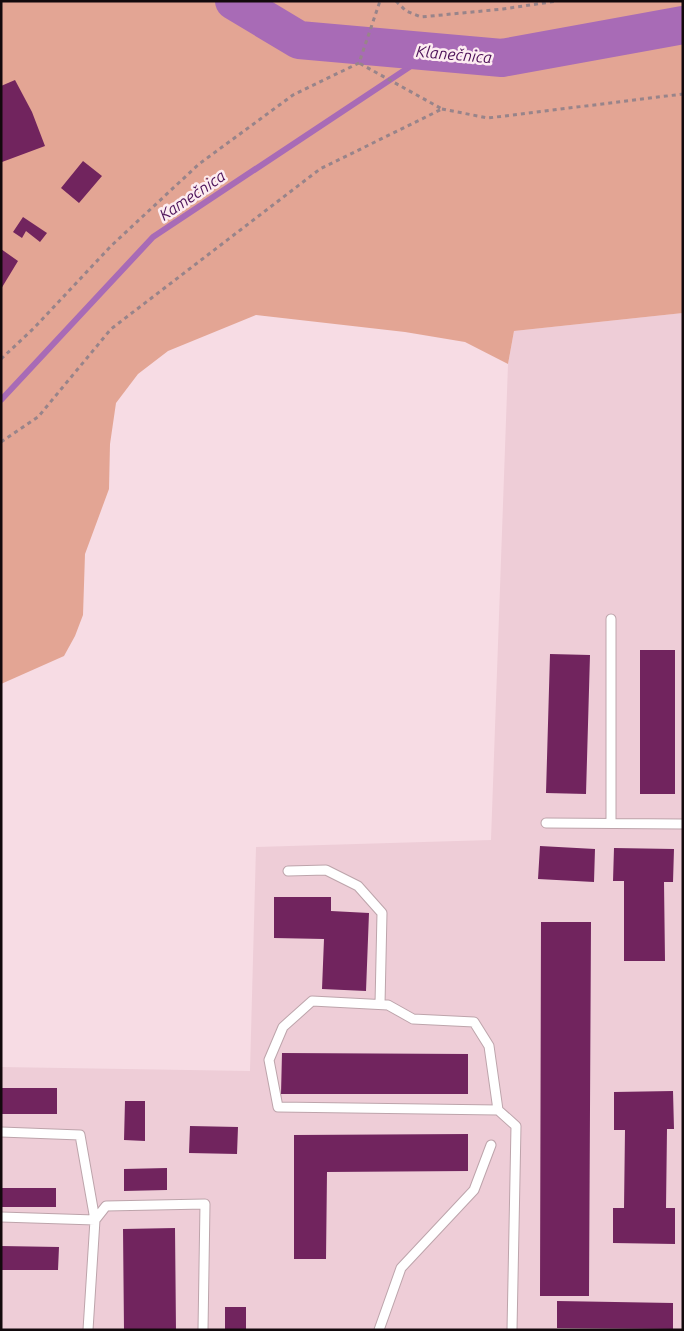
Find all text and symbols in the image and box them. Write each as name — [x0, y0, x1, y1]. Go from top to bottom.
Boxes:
water label: Klanečnica — [415, 42, 493, 66]
water label: Kamečnica — [156, 166, 229, 224]

